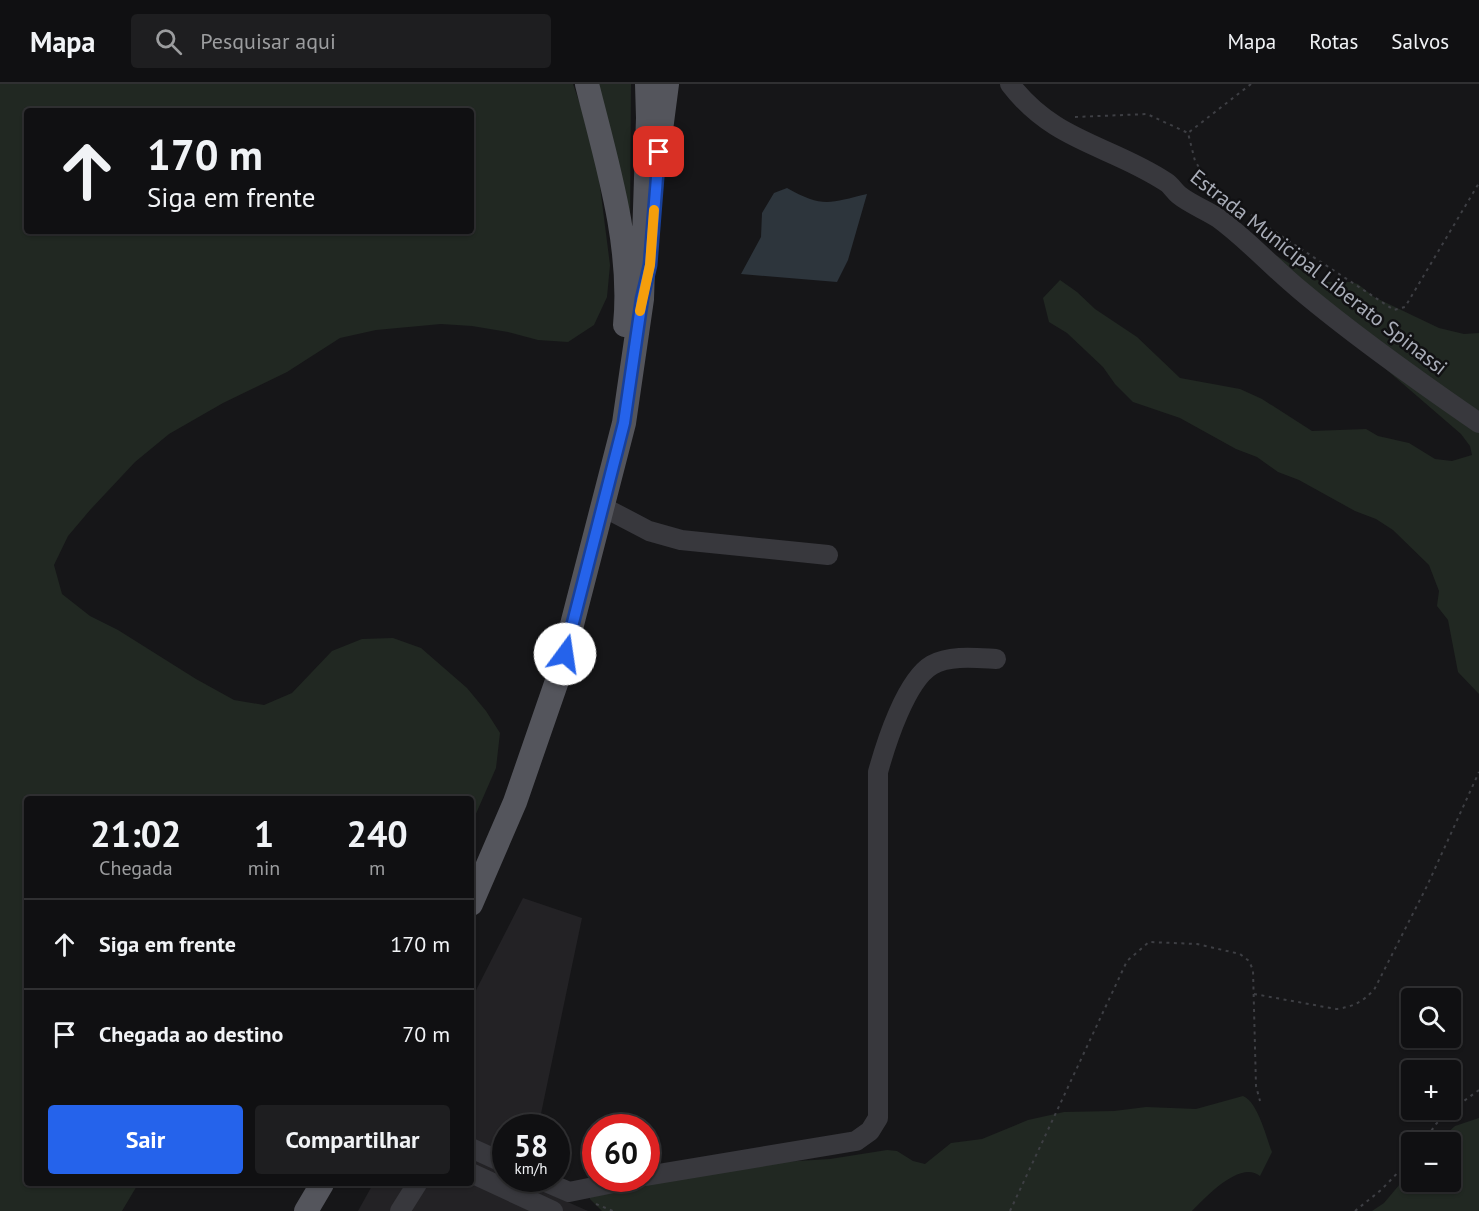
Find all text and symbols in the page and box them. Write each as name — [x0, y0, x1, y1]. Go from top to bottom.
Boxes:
search box — [131, 14, 551, 68]
text: Mapa — [30, 23, 95, 60]
icon: search — [152, 25, 185, 58]
text: Pesquisar aqui — [200, 27, 336, 55]
text: Mapa — [1227, 28, 1276, 55]
text: Rotas — [1309, 28, 1358, 55]
text: Salvos — [1391, 28, 1449, 55]
pin — [633, 126, 684, 177]
text: 170 m — [147, 127, 263, 182]
icon: ahead — [48, 132, 126, 210]
icon: arrive — [642, 135, 675, 168]
street label: Estrada Municipal Liberato Spinassi — [1185, 163, 1453, 381]
text: Siga em frente — [147, 180, 315, 214]
position arrow — [533, 622, 597, 686]
text: 21:02 — [90, 810, 182, 857]
text: 1 — [254, 810, 274, 857]
text: 240 — [347, 810, 408, 857]
text: Chegada — [99, 855, 173, 881]
text: min — [248, 855, 280, 881]
text: m — [369, 855, 385, 881]
icon: ahead — [48, 928, 81, 961]
text: Siga em frente — [99, 930, 236, 958]
text: 170 m — [390, 930, 450, 958]
map controls — [1401, 988, 1461, 1192]
button: search — [1401, 988, 1461, 1048]
icon: arrive — [48, 1018, 81, 1051]
text: Chegada ao destino — [99, 1020, 283, 1048]
text: 70 m — [402, 1020, 450, 1048]
button: + — [1401, 1060, 1461, 1120]
button: Sair — [48, 1105, 243, 1174]
button: Compartilhar — [255, 1105, 450, 1174]
speed limit sign: 60 — [582, 1114, 660, 1192]
text: 58 — [514, 1126, 548, 1165]
button: − — [1401, 1132, 1461, 1192]
text: km/h — [515, 1159, 547, 1178]

